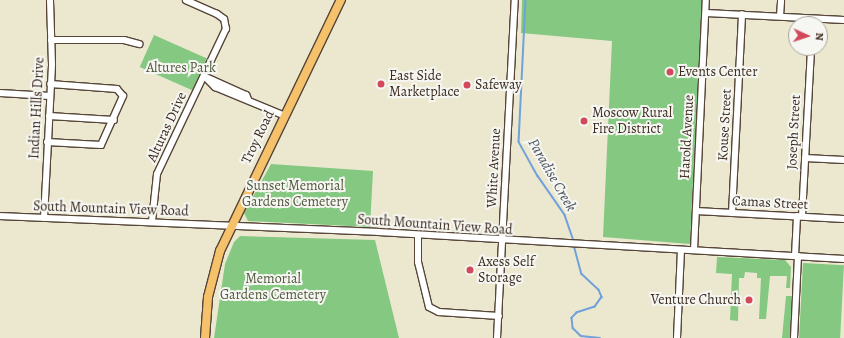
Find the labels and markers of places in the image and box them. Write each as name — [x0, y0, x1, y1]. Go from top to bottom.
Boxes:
place label: Events Center — [678, 64, 758, 80]
marker: Events Center — [665, 67, 675, 77]
place label: East Side Marketplace — [389, 68, 460, 100]
place label: Safeway — [475, 77, 521, 93]
marker: East Side Marketplace — [376, 79, 386, 89]
marker: Safeway — [462, 80, 472, 90]
place label: Moscow Rural Fire District — [592, 105, 672, 138]
marker: Moscow Rural Fire District — [579, 116, 589, 126]
place label: Axess Self Storage — [478, 254, 534, 286]
marker: Axess Self Storage — [465, 265, 475, 275]
place label: Venture Church — [651, 292, 741, 308]
marker: Venture Church — [744, 295, 754, 305]

